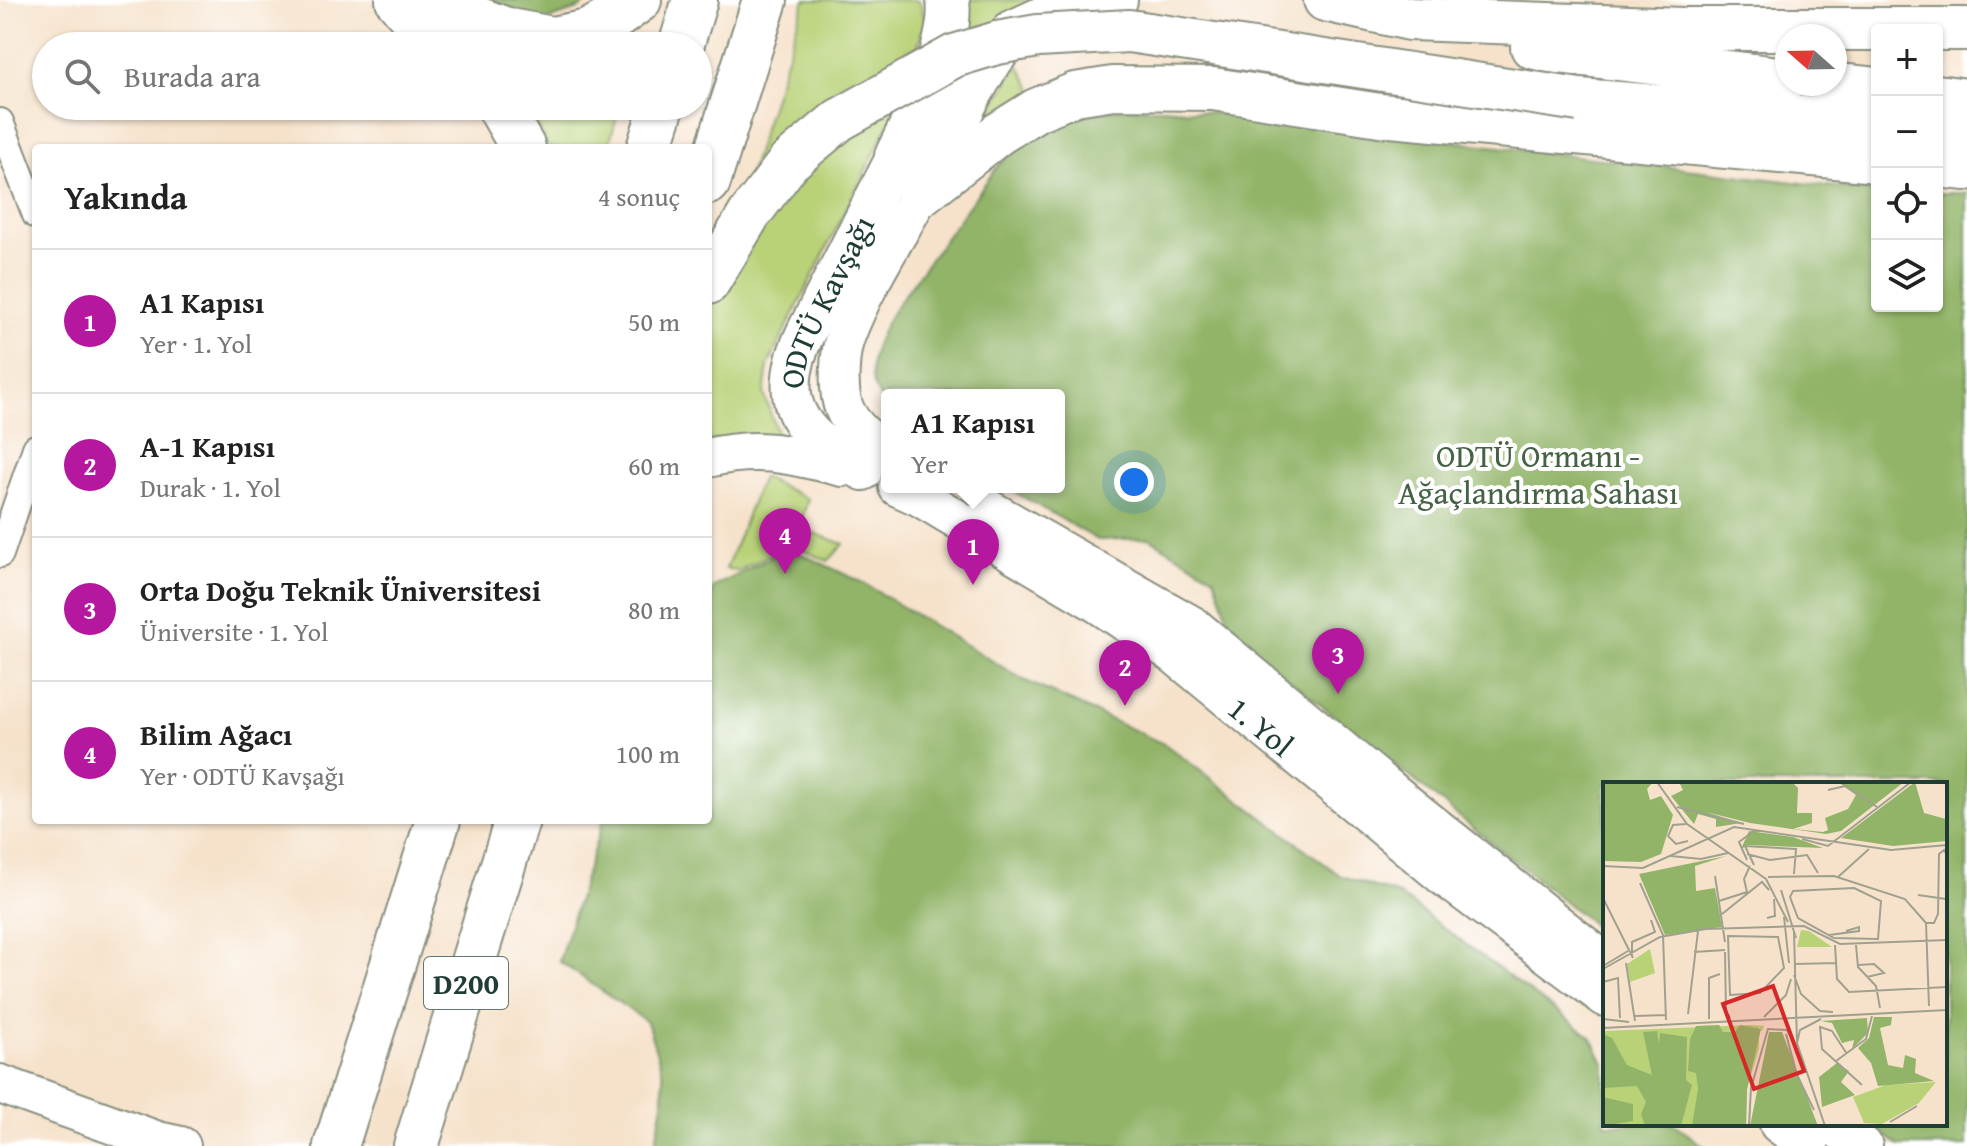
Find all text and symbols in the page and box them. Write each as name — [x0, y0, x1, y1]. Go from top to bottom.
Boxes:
north arrow — [1775, 24, 1847, 96]
map controls — [1871, 24, 1943, 312]
button: + — [1871, 24, 1943, 96]
search box — [32, 32, 712, 120]
icon: search — [60, 54, 104, 98]
text: Burada ara — [124, 54, 261, 98]
button: − — [1871, 96, 1943, 168]
button: locate — [1871, 168, 1943, 240]
text: Yakında — [64, 172, 187, 221]
text: 4 sonuç — [598, 177, 680, 216]
street label: ODTÜ Kavşağı — [768, 207, 885, 390]
button: layers — [1871, 240, 1943, 312]
text: A1 Kapısı — [140, 280, 264, 324]
text: 1 — [83, 302, 97, 341]
text: 50 m — [628, 302, 680, 341]
text: Yer · 1. Yol — [140, 324, 252, 363]
popup — [881, 389, 1065, 493]
text: A1 Kapısı — [911, 400, 1035, 444]
text: A-1 Kapısı — [140, 424, 275, 468]
park label: ODTÜ Ormanı - Ağaçlandırma Sahası — [1398, 432, 1678, 516]
text: Yer — [911, 444, 948, 483]
text: 2 — [83, 446, 97, 485]
text: 60 m — [628, 446, 680, 485]
your location — [1114, 462, 1154, 502]
text: Durak · 1. Yol — [140, 468, 281, 507]
pin: 4 — [759, 508, 811, 574]
pin: 1 — [947, 519, 999, 585]
text: Orta Doğu Teknik Üniversitesi — [140, 568, 541, 612]
text: 3 — [83, 590, 97, 629]
text: 80 m — [628, 590, 680, 629]
text: Üniversite · 1. Yol — [140, 612, 328, 651]
pin: 3 — [1312, 628, 1364, 694]
pin: 2 — [1099, 640, 1151, 706]
street label: 1. Yol — [1218, 685, 1304, 767]
text: Bilim Ağacı — [140, 712, 292, 756]
text: 4 — [83, 734, 97, 773]
text: 100 m — [615, 734, 680, 773]
text: Yer · ODTÜ Kavşağı — [140, 756, 345, 795]
inset map — [1603, 782, 1947, 1126]
road number: D200 — [424, 957, 508, 1009]

